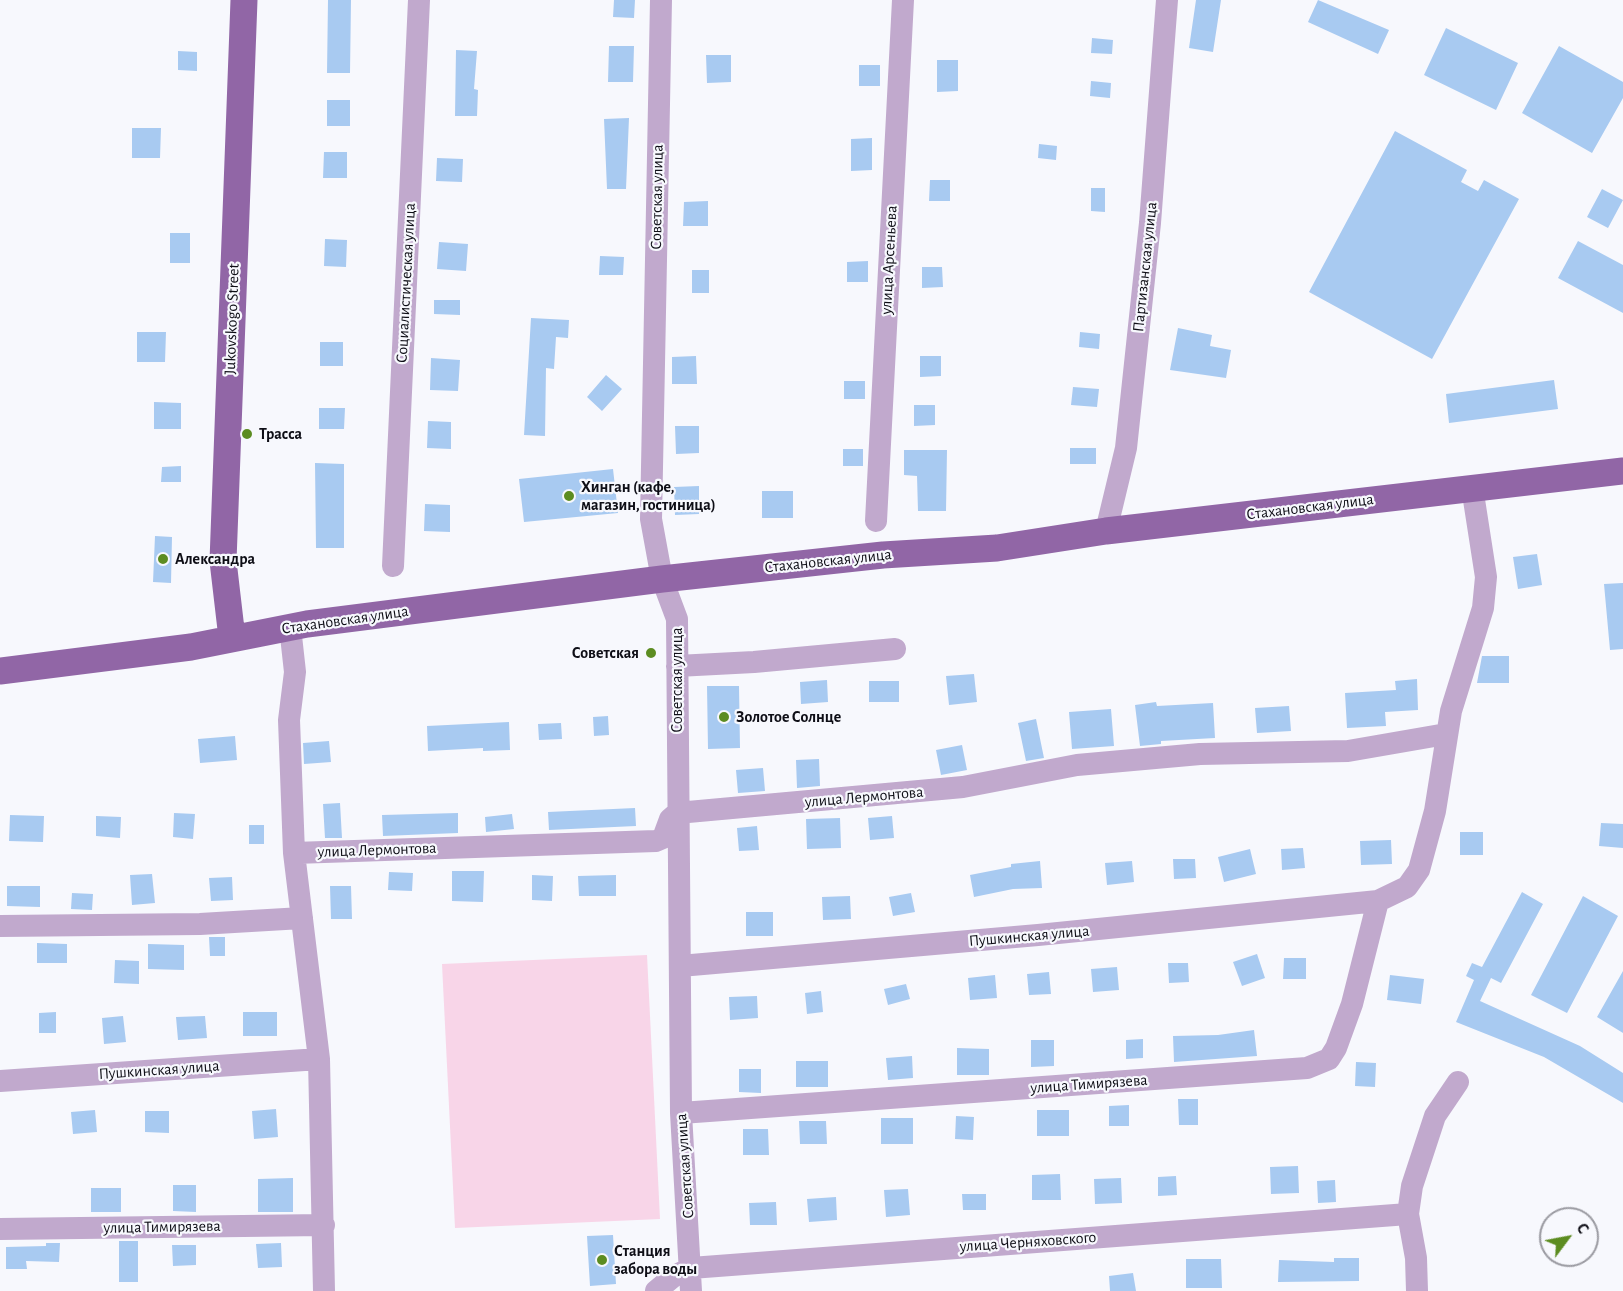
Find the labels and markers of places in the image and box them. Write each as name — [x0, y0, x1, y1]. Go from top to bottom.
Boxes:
place label: Трасса — [259, 424, 302, 444]
marker: Трасса — [240, 427, 254, 441]
place label: Хинган (кафе, магазин, гостиница) — [581, 477, 716, 515]
marker: Хинган (кафе, магазин, гостиница) — [562, 489, 576, 503]
place label: Александра — [175, 549, 255, 569]
marker: Александра — [156, 552, 170, 566]
place label: Советская — [572, 643, 639, 663]
marker: Советская — [644, 646, 658, 660]
place label: Золотое Солнце — [736, 707, 841, 727]
marker: Золотое Солнце — [717, 710, 731, 724]
place label: Станция забора воды — [614, 1241, 697, 1279]
marker: Станция забора воды — [595, 1253, 609, 1267]

